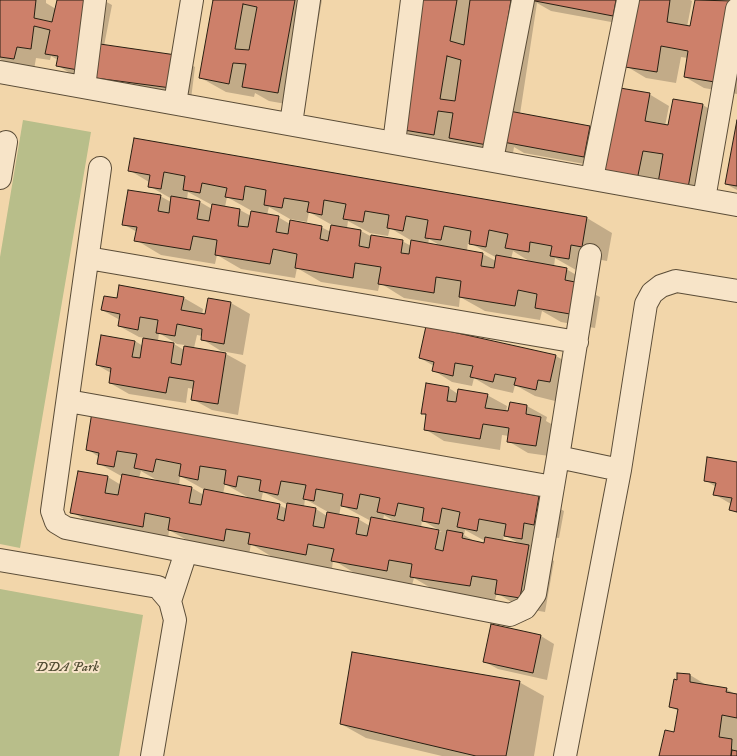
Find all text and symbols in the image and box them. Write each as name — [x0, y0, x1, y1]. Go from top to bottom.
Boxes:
park label: DDA Park — [35, 660, 99, 676]

